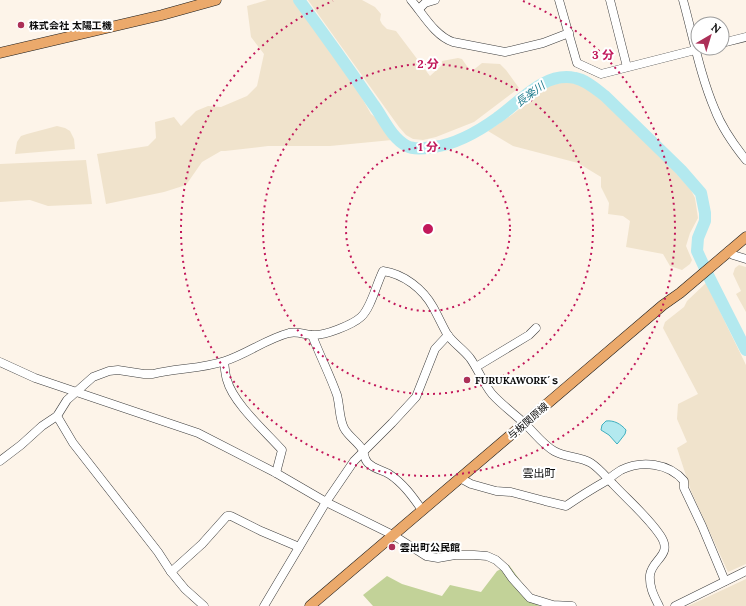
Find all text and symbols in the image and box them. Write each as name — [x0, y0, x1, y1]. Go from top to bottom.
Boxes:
north arrow — [690, 16, 730, 56]
place label: 株式会社 太陽工機 — [29, 19, 112, 32]
marker: 株式会社 太陽工機 — [16, 20, 26, 30]
text: N — [708, 20, 724, 37]
text: 3 分 — [592, 47, 614, 62]
text: 2 分 — [417, 56, 439, 71]
water label: 長楽川 — [513, 78, 548, 109]
text: 1 分 — [418, 139, 438, 154]
centre of rings — [421, 222, 435, 236]
place label: FURUKAWORK´ｓ — [475, 374, 560, 387]
marker: FURUKAWORK´ｓ — [462, 375, 472, 385]
street label: 与板関原線 — [505, 400, 551, 442]
district label: 雲出町 — [523, 466, 556, 480]
place label: 雲出町公民館 — [400, 541, 460, 554]
marker: 雲出町公民館 — [387, 542, 397, 552]

